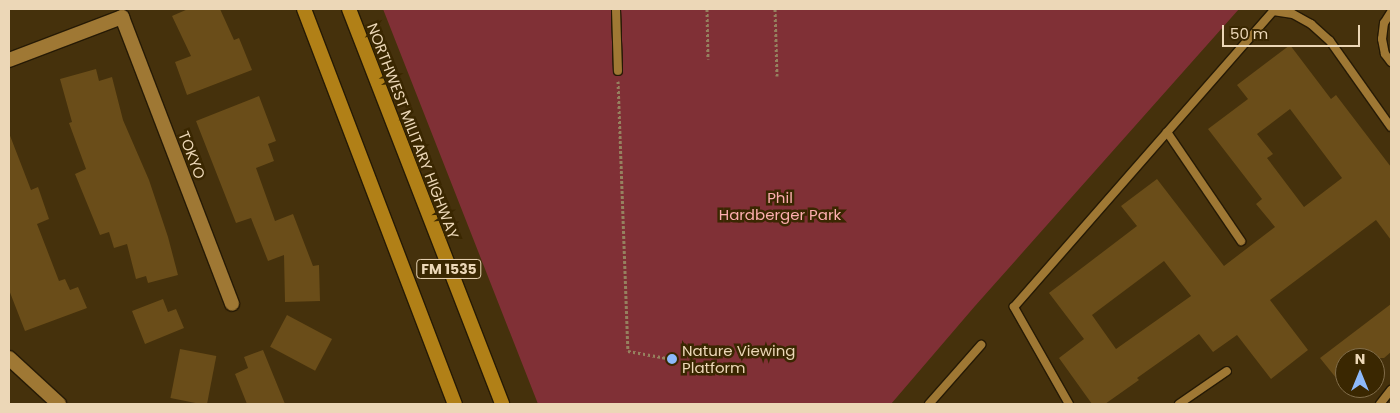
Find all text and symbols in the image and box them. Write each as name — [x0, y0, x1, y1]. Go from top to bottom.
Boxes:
scale bar — [1225, 15, 1362, 47]
street label: NORTHWEST MILITARY HIGHWAY — [363, 21, 463, 241]
text: 50 m — [1230, 23, 1268, 44]
street label: TOKYO — [175, 129, 209, 181]
park label: Phil Hardberger Park — [719, 188, 841, 223]
road number: FM 1535 — [415, 258, 483, 280]
place label: Nature Viewing Platform — [682, 341, 796, 376]
north arrow — [1335, 348, 1385, 398]
text: N — [1355, 349, 1365, 369]
marker: Nature Viewing Platform — [666, 353, 678, 365]

